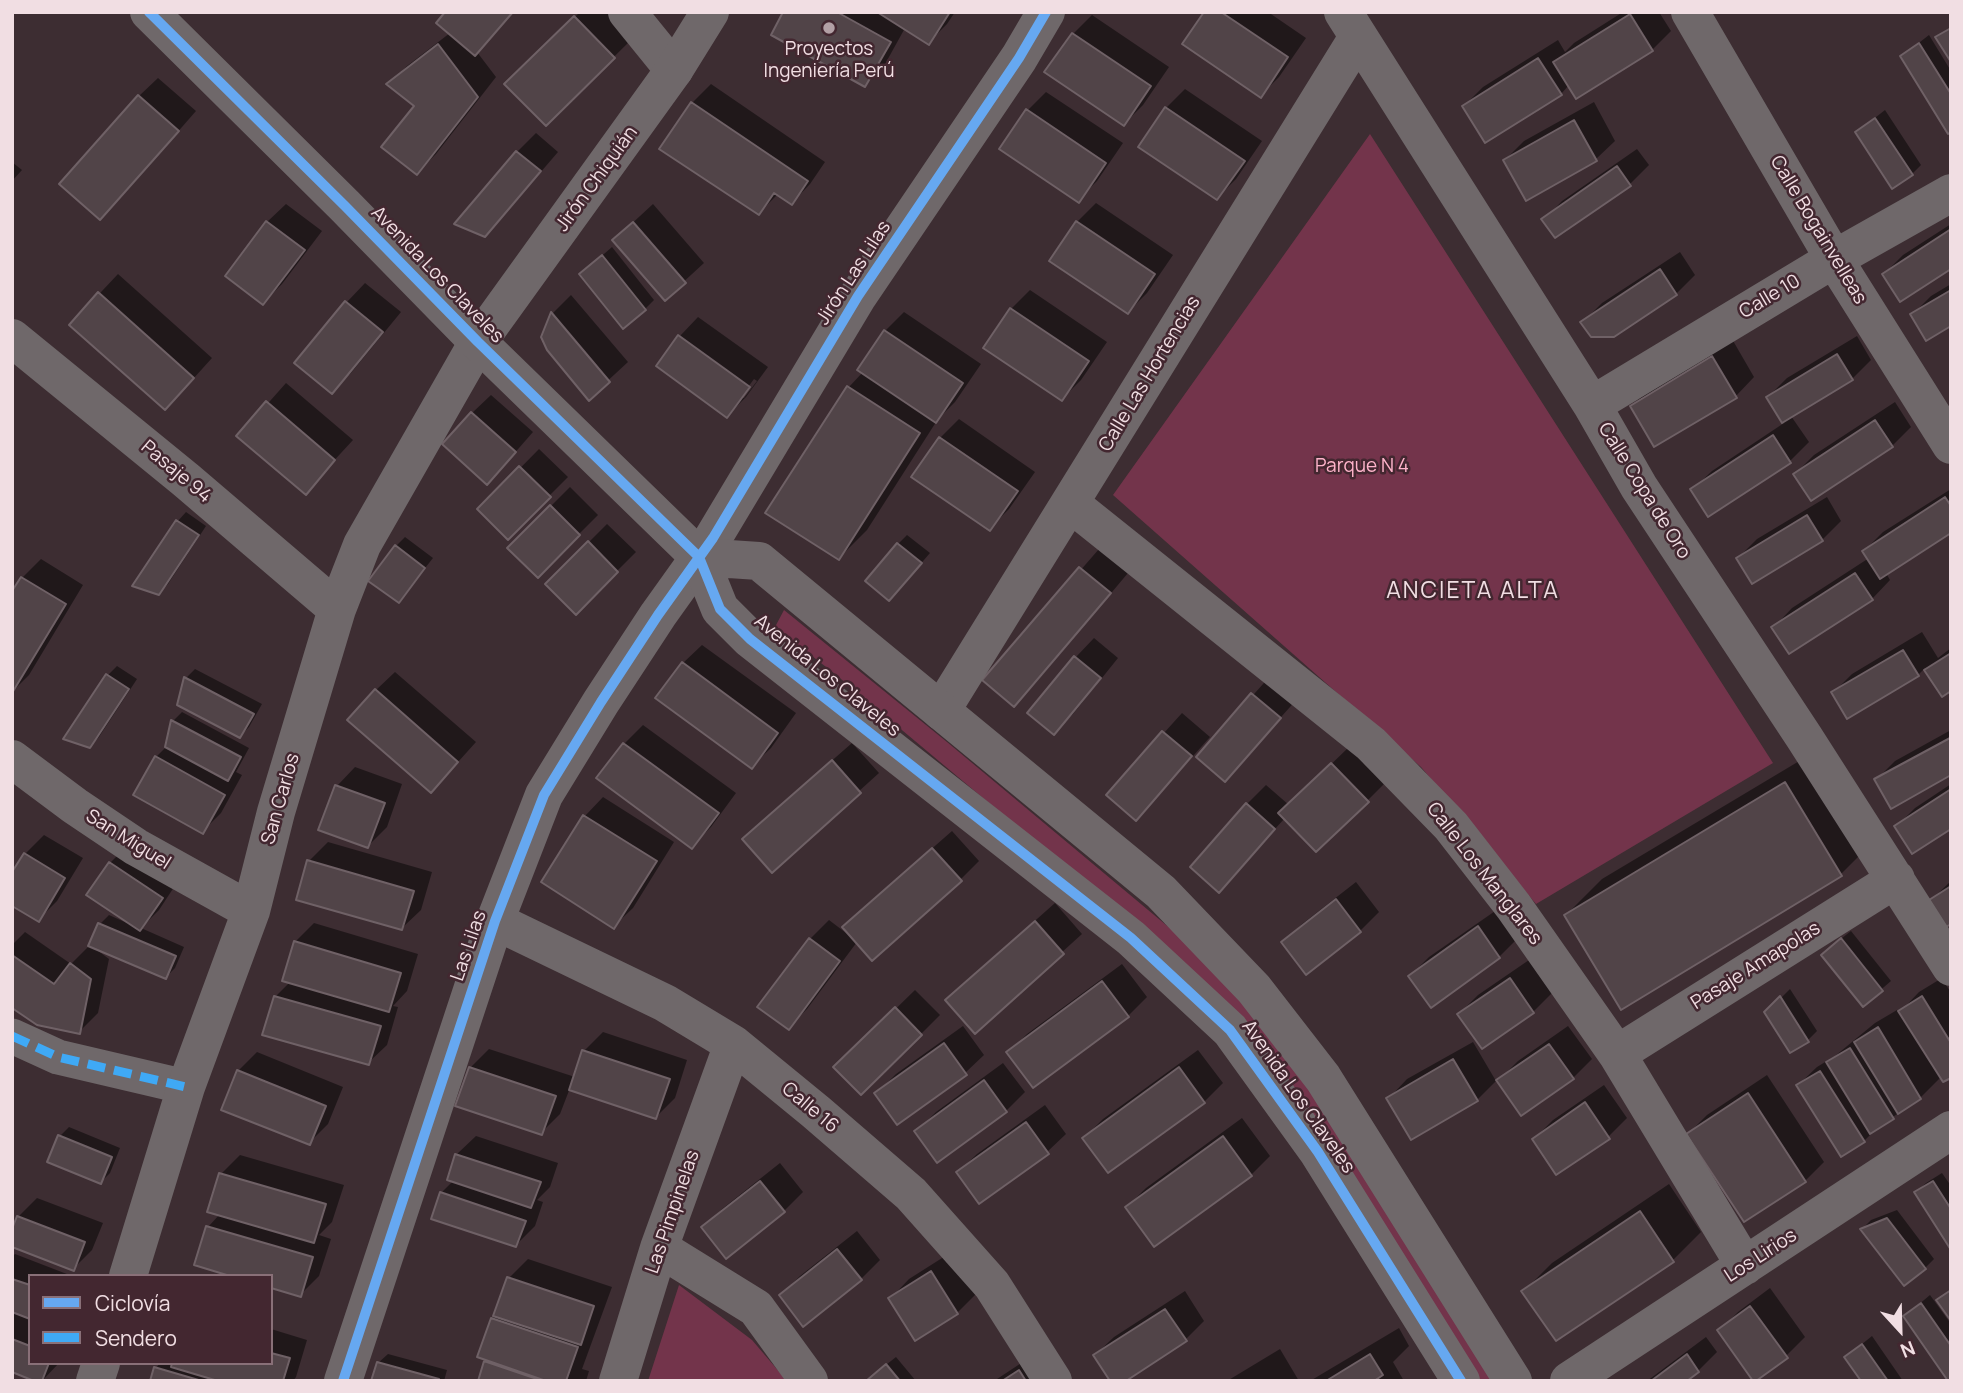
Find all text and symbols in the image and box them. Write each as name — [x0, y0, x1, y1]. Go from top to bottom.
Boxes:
marker: Proyectos Ingeniería Perú — [821, 20, 837, 36]
place label: Proyectos Ingeniería Perú — [764, 39, 894, 83]
street label: Jirón Chiquián — [551, 122, 643, 236]
street label: Calle Bogainvelleas — [1765, 152, 1871, 308]
street label: Avenida Los Claveles — [366, 202, 508, 348]
street label: Jirón Las Lilas — [812, 217, 896, 329]
street label: Calle 10 — [1735, 270, 1805, 324]
street label: Calle Las Hortencias — [1095, 292, 1205, 456]
street label: Calle Copa de Oro — [1593, 419, 1695, 563]
street label: Pasaje 94 — [136, 436, 216, 508]
park label: Parque N 4 — [1315, 456, 1409, 478]
district label: ANCIETA ALTA — [1388, 578, 1558, 606]
street label: Avenida Los Claveles — [749, 610, 905, 742]
street label: San Carlos — [257, 751, 305, 847]
street label: Calle Los Manglares — [1421, 798, 1547, 950]
street label: San Miguel — [81, 805, 175, 875]
street label: Las Lilas — [446, 908, 492, 984]
street label: Pasaje Amapolas — [1687, 917, 1825, 1015]
street label: Avenida Los Claveles — [1237, 1016, 1359, 1178]
street label: Calle 16 — [777, 1078, 843, 1138]
street label: Las Pimpinelas — [641, 1147, 705, 1277]
street label: Los Lirios — [1721, 1224, 1801, 1288]
legend — [28, 1274, 273, 1365]
text: Ciclovía — [95, 1289, 170, 1317]
north arrow — [1865, 1295, 1935, 1365]
text: Sendero — [95, 1324, 177, 1352]
text: N — [1897, 1335, 1919, 1364]

